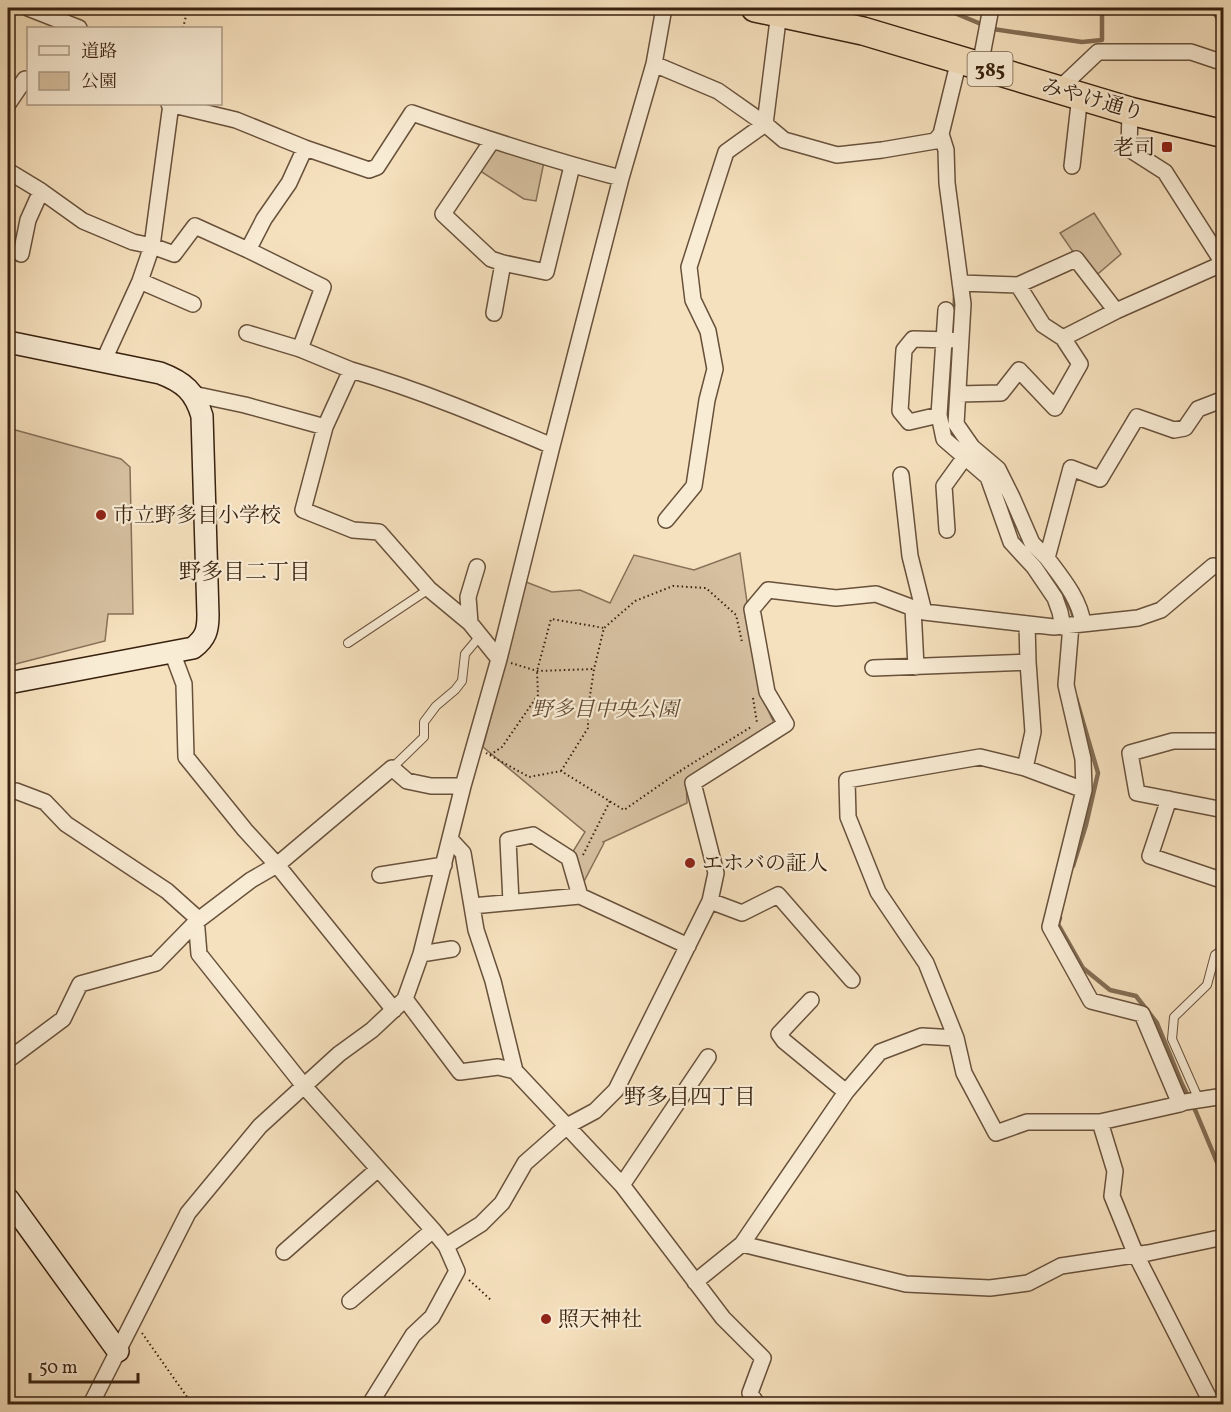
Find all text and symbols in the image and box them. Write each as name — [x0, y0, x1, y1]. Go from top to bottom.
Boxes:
legend — [27, 27, 222, 105]
text: 道路 — [81, 40, 117, 65]
road number: 385 — [968, 52, 1012, 86]
text: 公園 — [81, 70, 117, 95]
street label: みやけ通り — [1038, 72, 1147, 129]
place label: 老司 — [1113, 134, 1155, 163]
marker: 老司 — [1160, 140, 1174, 154]
place label: 市立野多目小学校 — [113, 502, 281, 531]
marker: 市立野多目小学校 — [94, 508, 108, 522]
district label: 野多目二丁目 — [179, 558, 311, 589]
park label: 野多目中央公園 — [532, 696, 681, 725]
place label: エホバの証人 — [702, 850, 828, 879]
marker: エホバの証人 — [683, 856, 697, 870]
district label: 野多目四丁目 — [624, 1083, 756, 1114]
place label: 照天神社 — [558, 1306, 642, 1335]
marker: 照天神社 — [539, 1312, 553, 1326]
scale bar — [30, 1346, 138, 1384]
text: 50 m — [39, 1356, 78, 1381]

